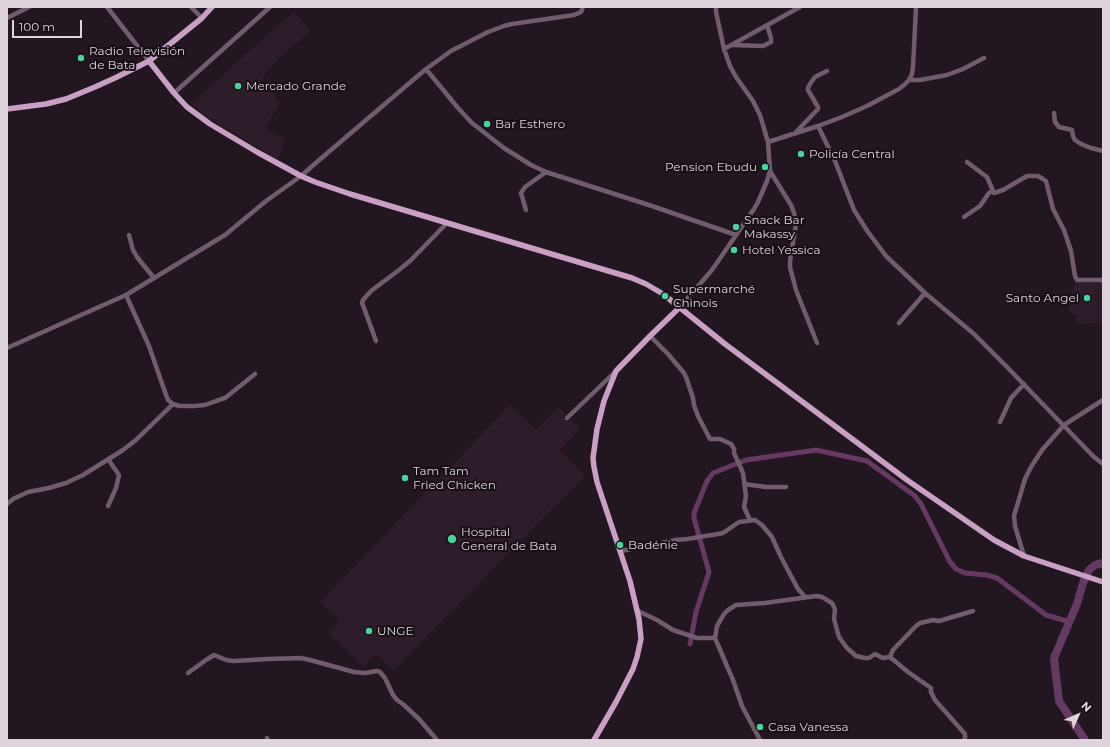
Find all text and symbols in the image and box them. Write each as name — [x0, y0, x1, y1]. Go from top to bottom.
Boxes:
scale bar — [14, 12, 84, 38]
text: 100 m — [19, 19, 55, 34]
place label: Radio Televisión de Bata — [89, 44, 185, 72]
marker: Radio Televisión de Bata — [76, 53, 86, 63]
place label: Mercado Grande — [246, 79, 346, 93]
marker: Mercado Grande — [233, 81, 243, 91]
place label: Bar Esthero — [495, 117, 565, 131]
marker: Bar Esthero — [482, 119, 492, 129]
place label: Policía Central — [809, 147, 895, 161]
marker: Policía Central — [796, 149, 806, 159]
place label: Pension Ebudu — [665, 160, 757, 174]
marker: Pension Ebudu — [760, 162, 770, 172]
place label: Snack Bar Makassy — [744, 213, 804, 241]
marker: Snack Bar Makassy — [731, 222, 741, 232]
place label: Hotel Yessica — [742, 243, 820, 257]
marker: Hotel Yessica — [729, 245, 739, 255]
place label: Supermarché Chinois — [673, 282, 755, 310]
marker: Supermarché Chinois — [660, 291, 670, 301]
place label: Santo Angel — [1006, 291, 1079, 305]
marker: Santo Angel — [1082, 293, 1092, 303]
place label: Tam Tam Fried Chicken — [413, 464, 496, 492]
marker: Tam Tam Fried Chicken — [400, 473, 410, 483]
place label: Hospital General de Bata — [461, 525, 557, 553]
marker: Hospital General de Bata — [446, 533, 458, 545]
place label: Badénie — [628, 538, 678, 552]
marker: Badénie — [615, 540, 625, 550]
place label: UNGE — [377, 624, 414, 638]
marker: UNGE — [364, 626, 374, 636]
north arrow — [1058, 695, 1098, 735]
text: N — [1078, 698, 1095, 715]
place label: Casa Vanessa — [768, 720, 849, 734]
marker: Casa Vanessa — [755, 722, 765, 732]

